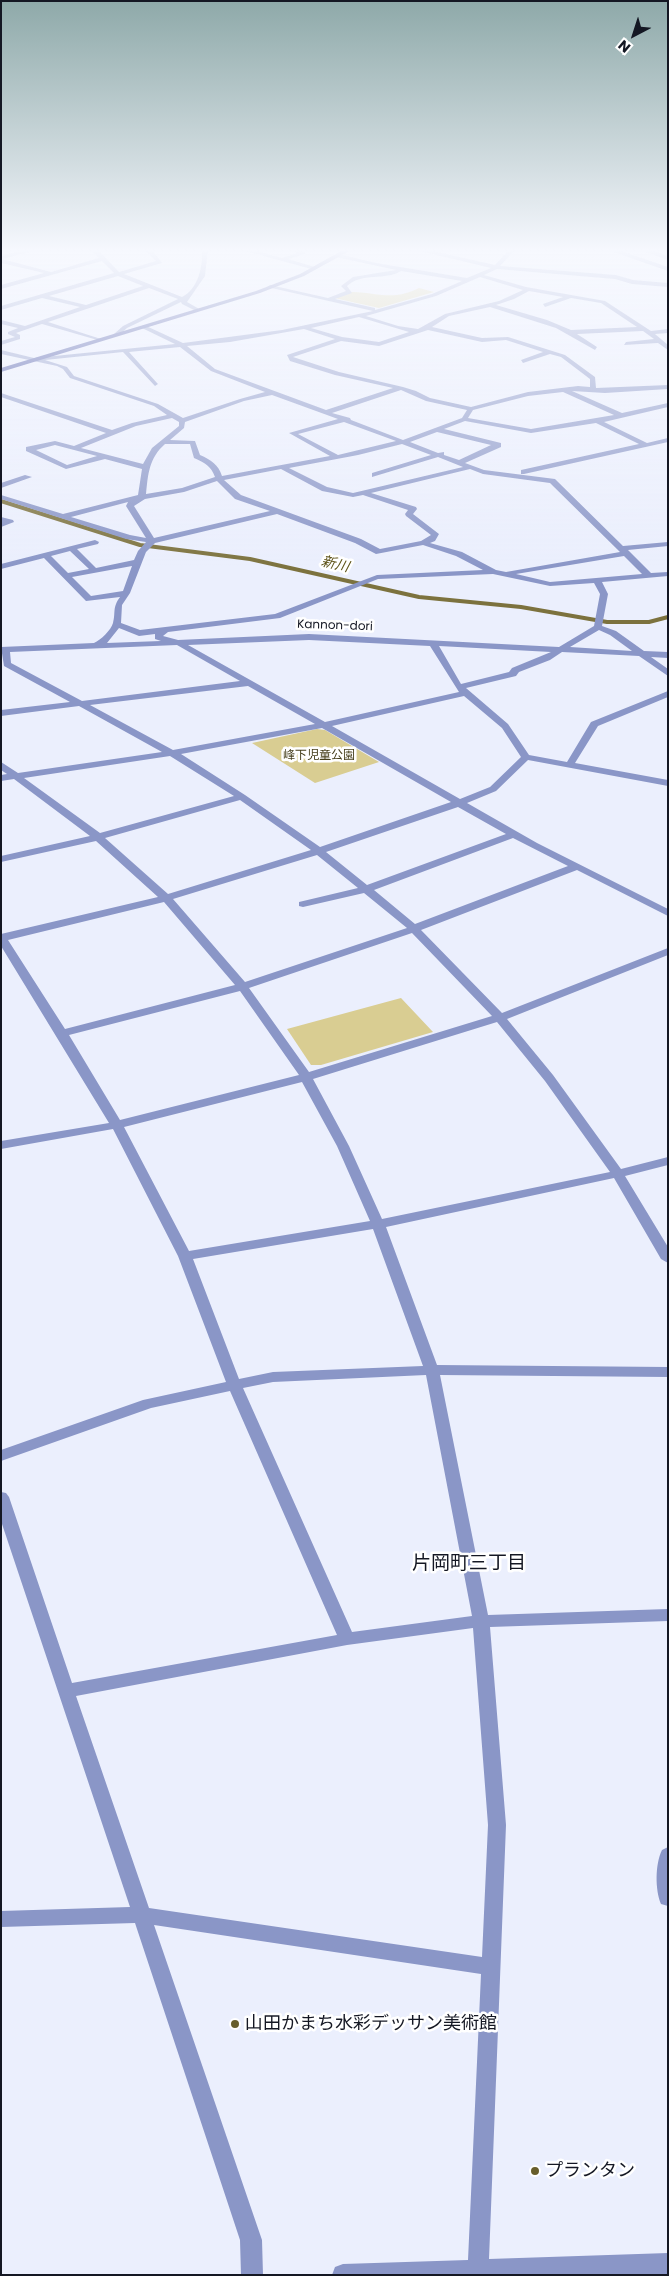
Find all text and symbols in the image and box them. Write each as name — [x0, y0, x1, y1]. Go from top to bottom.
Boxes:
north arrow — [609, 10, 659, 60]
text: N — [614, 35, 635, 58]
water label: 新川 — [319, 554, 351, 576]
street label: Kannon-dori — [297, 617, 373, 635]
park label: 峰下児童公園 — [283, 749, 355, 763]
district label: 片岡町三丁目 — [412, 1553, 526, 1575]
place label: 山田かまち水彩デッサン美術館 — [245, 2013, 497, 2035]
marker: 山田かまち水彩デッサン美術館 — [229, 2018, 241, 2030]
place label: プランタン — [545, 2160, 635, 2182]
marker: プランタン — [529, 2165, 541, 2177]

